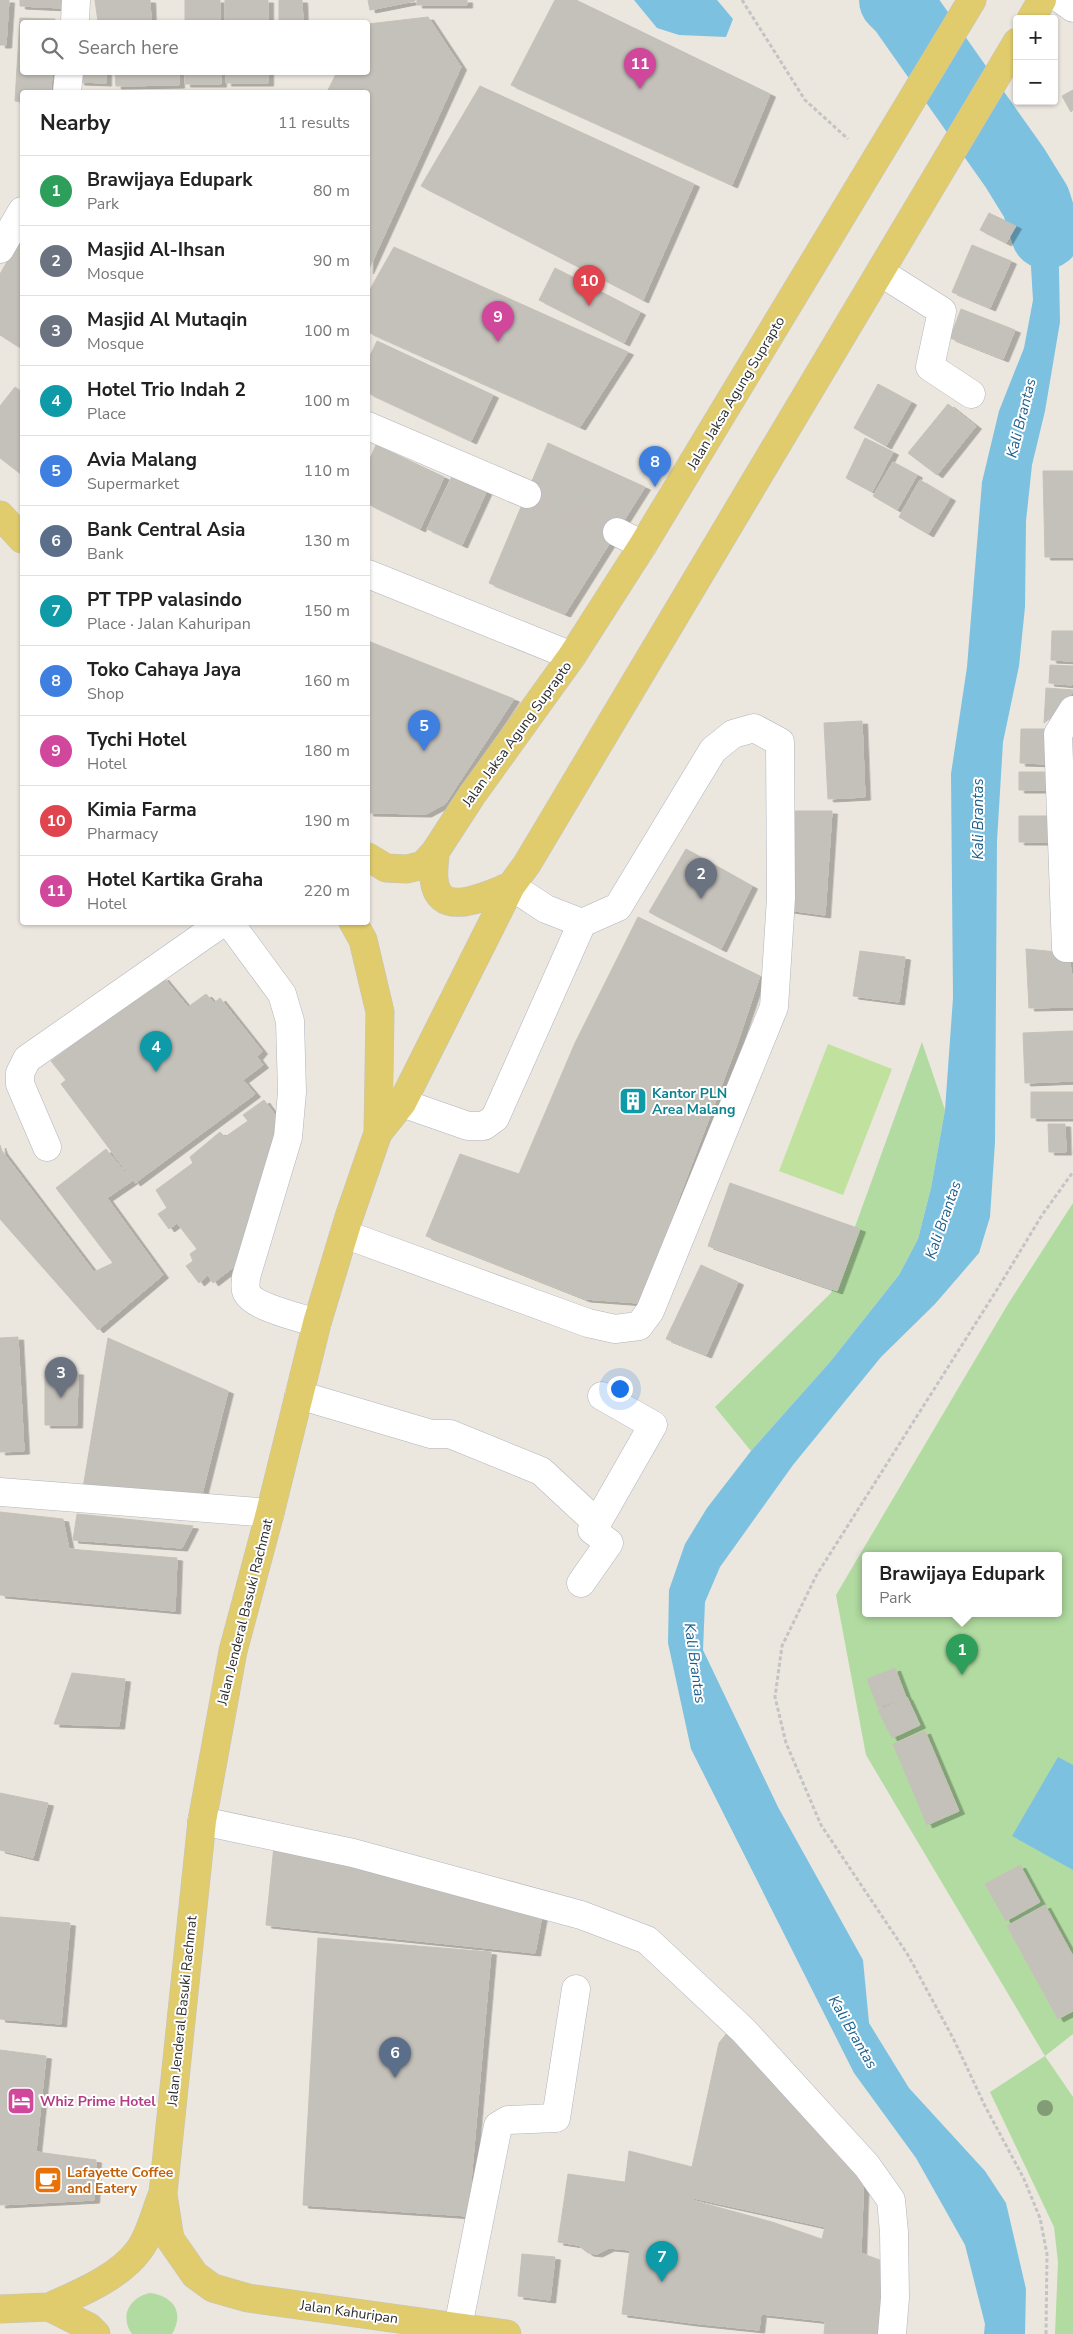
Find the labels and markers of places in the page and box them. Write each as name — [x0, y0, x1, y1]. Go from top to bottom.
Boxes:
pin: 11 — [624, 48, 656, 89]
pin: 10 — [573, 265, 605, 306]
pin: 9 — [482, 301, 514, 342]
pin: 8 — [639, 446, 671, 487]
pin: 5 — [408, 710, 440, 751]
pin: 2 — [685, 858, 717, 899]
pin: 4 — [140, 1031, 172, 1072]
place label: Kantor PLN Area Malang — [652, 1084, 735, 1119]
building icon: Kantor PLN Area Malang — [618, 1086, 648, 1116]
pin: 3 — [45, 1357, 77, 1398]
pin: 1 — [946, 1634, 978, 1675]
pin: 6 — [379, 2037, 411, 2078]
hotel icon: Whiz Prime Hotel — [6, 2086, 36, 2116]
place label: Whiz Prime Hotel — [40, 2092, 156, 2111]
place label: Lafayette Coffee and Eatery — [67, 2163, 174, 2198]
cafe icon: Lafayette Coffee and Eatery — [33, 2165, 63, 2195]
pin: 7 — [646, 2241, 678, 2282]

